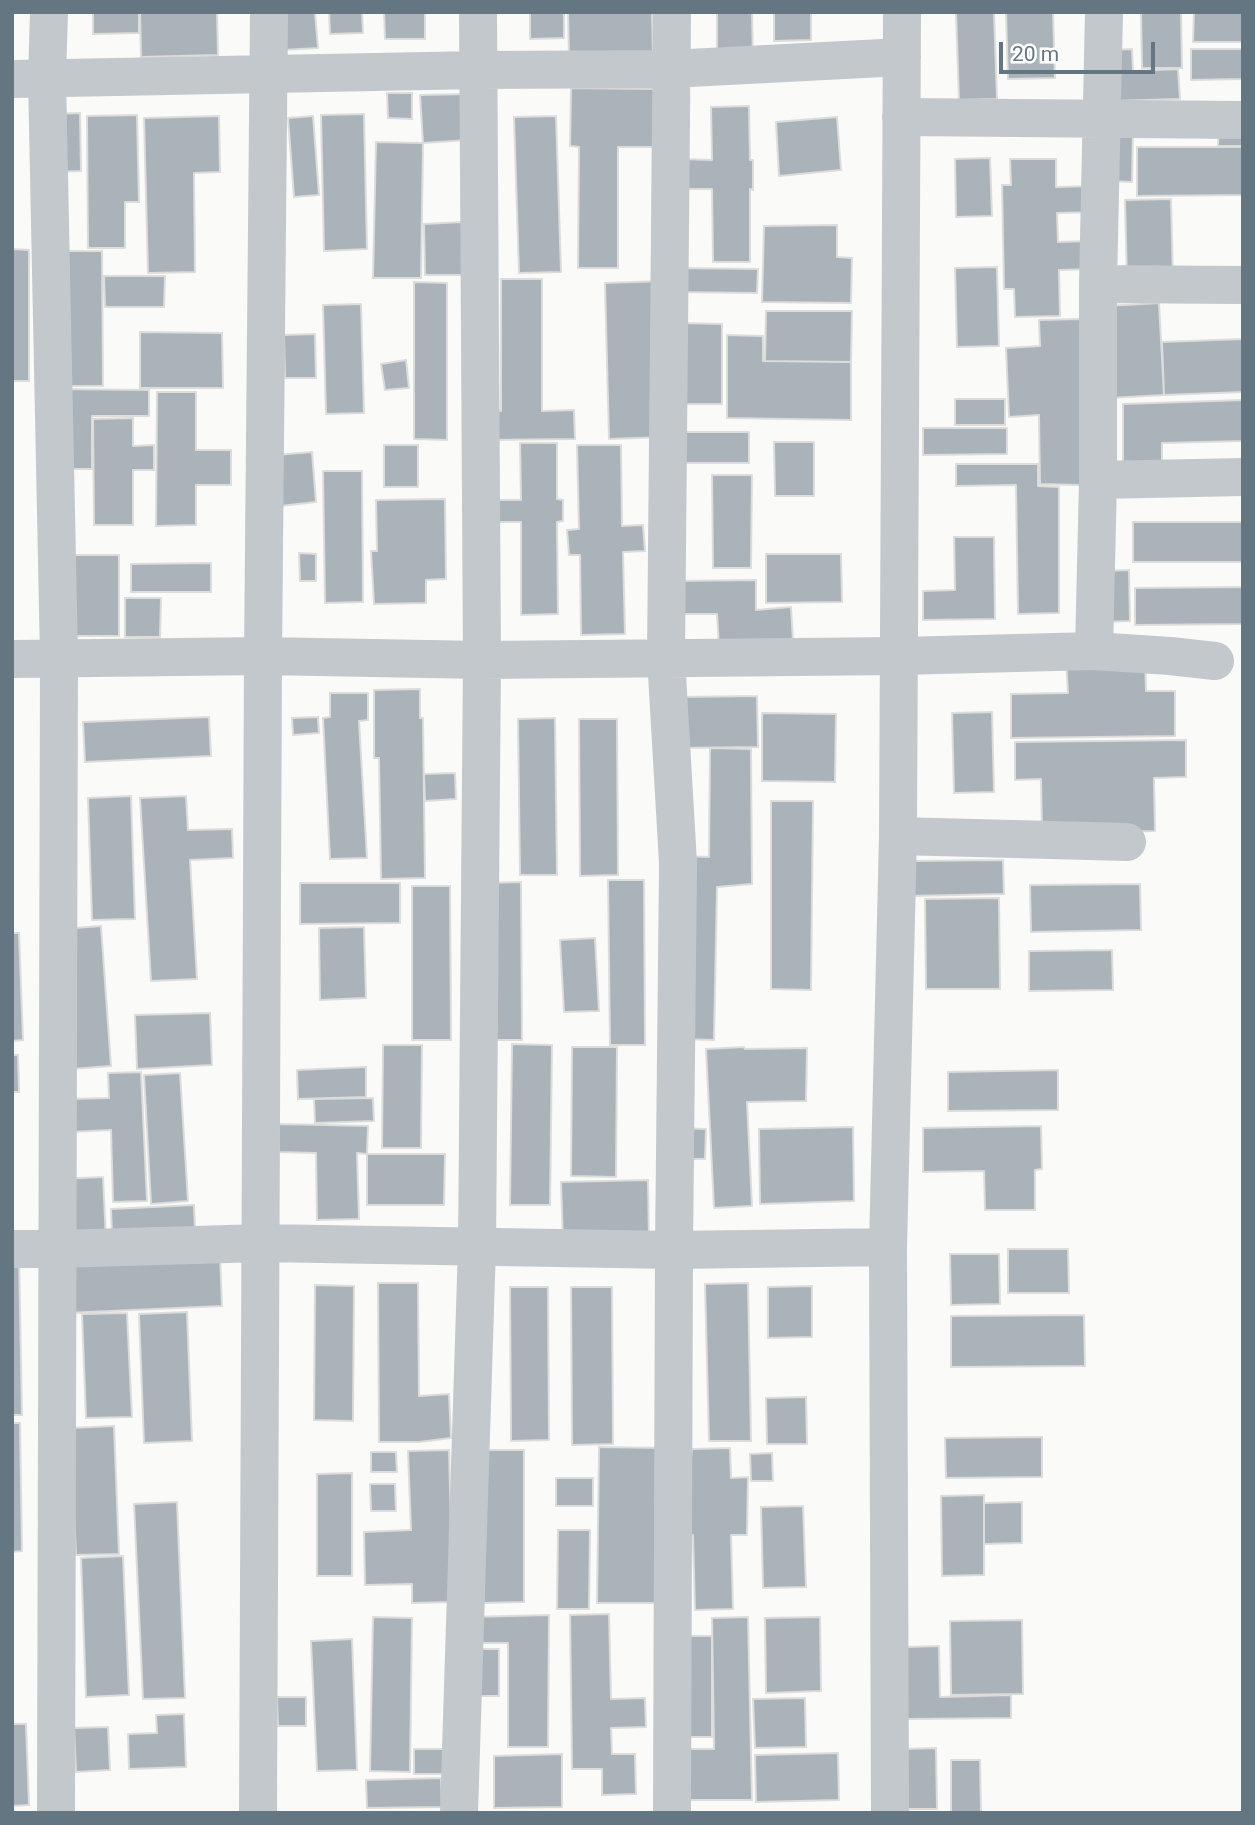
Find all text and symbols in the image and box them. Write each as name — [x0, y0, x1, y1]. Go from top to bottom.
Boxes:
scale bar — [1003, 28, 1159, 72]
text: 20 m — [1012, 42, 1059, 66]

